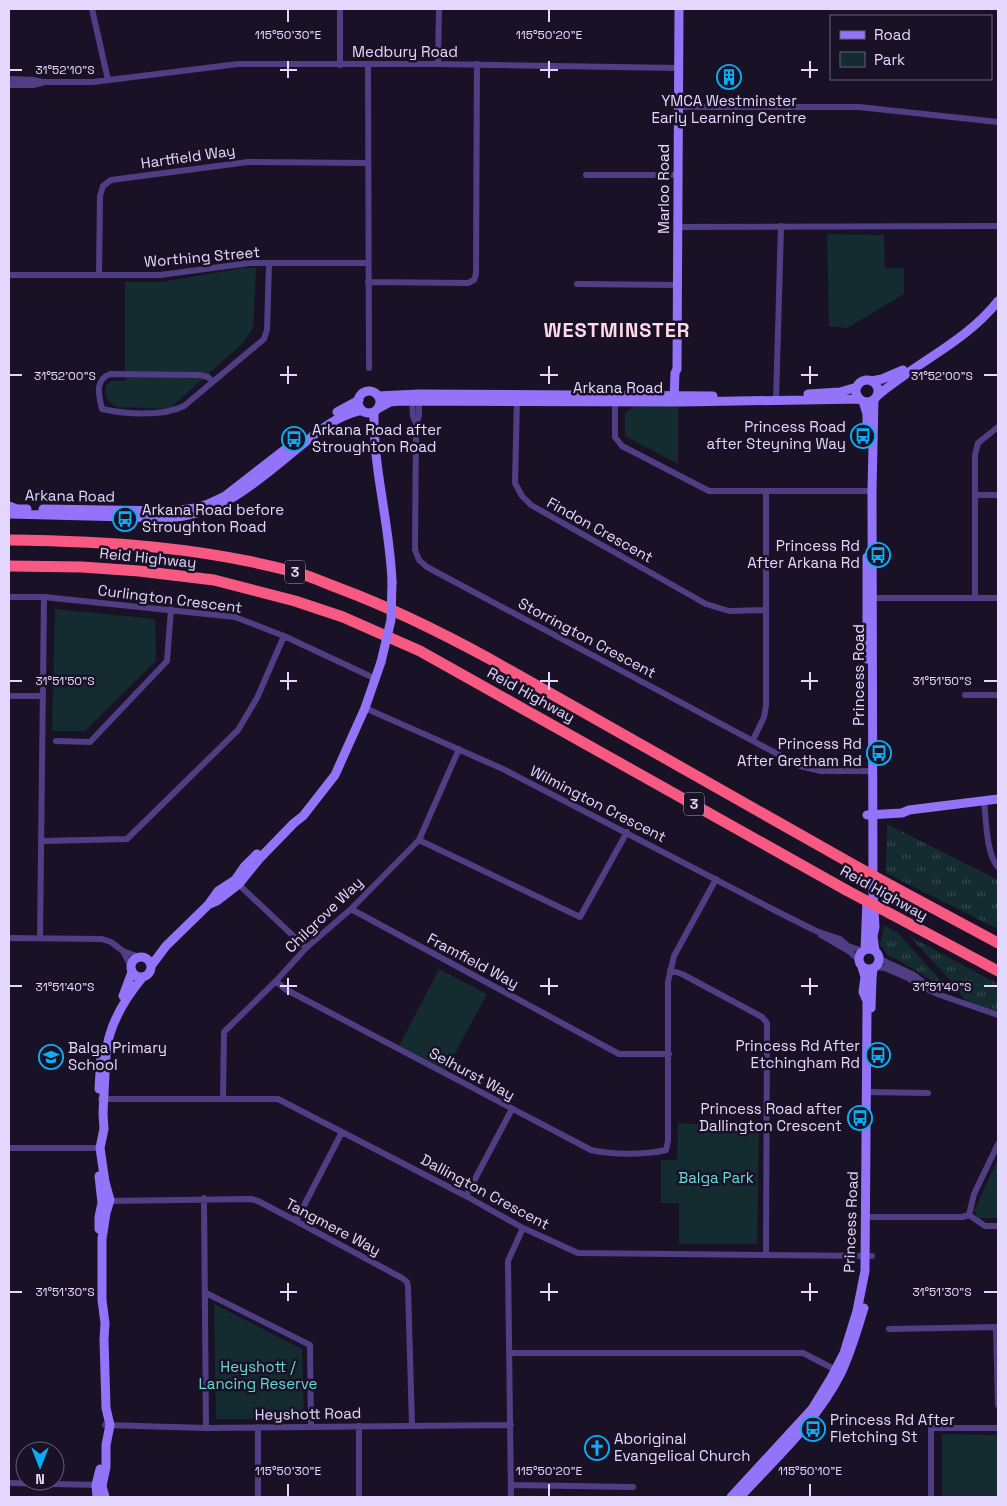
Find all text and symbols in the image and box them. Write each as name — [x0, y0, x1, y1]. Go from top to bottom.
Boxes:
legend — [830, 15, 992, 80]
text: Road — [874, 25, 911, 44]
text: 115°50'30"E — [255, 27, 321, 43]
text: 115°50'20"E — [516, 27, 582, 43]
street label: Medbury Road — [352, 42, 458, 61]
text: Park — [874, 50, 905, 69]
text: 31°52'10"S — [35, 62, 95, 78]
building icon: YMCA Westminster Early Learning Centre — [716, 64, 742, 90]
place label: YMCA Westminster Early Learning Centre — [652, 91, 807, 127]
street label: Hartfield Way — [139, 140, 237, 173]
street label: Marloo Road — [654, 144, 673, 234]
street label: Worthing Street — [143, 242, 261, 271]
district label: WESTMINSTER — [544, 317, 690, 343]
text: 31°52'00"S — [34, 368, 96, 384]
text: 31°52'00"S — [911, 368, 973, 384]
street label: Arkana Road — [573, 378, 663, 397]
place label: Princess Road after Steyning Way — [707, 417, 846, 453]
place label: Arkana Road after Stroughton Road — [312, 420, 442, 456]
bus stop icon: Princess Road after Steyning Way — [850, 423, 876, 449]
bus stop icon: Arkana Road after Stroughton Road — [281, 426, 307, 452]
street label: Arkana Road — [25, 485, 115, 506]
street label: Findon Crescent — [544, 493, 657, 567]
place label: Arkana Road before Stroughton Road — [142, 500, 284, 536]
bus stop icon: Arkana Road before Stroughton Road — [112, 506, 138, 532]
place label: Princess Rd After Arkana Rd — [747, 536, 860, 572]
bus stop icon: Princess Rd After Arkana Rd — [865, 542, 891, 568]
street label: Reid Highway — [99, 543, 197, 572]
road number: 3 — [285, 560, 305, 584]
street label: Curlington Crescent — [97, 580, 243, 617]
street label: Storrington Crescent — [515, 593, 659, 682]
street label: Princess Road — [849, 624, 868, 726]
street label: Reid Highway — [484, 663, 578, 726]
text: 31°51'50"S — [35, 673, 95, 689]
text: 31°51'50"S — [912, 673, 972, 689]
place label: Princess Rd After Gretham Rd — [737, 734, 862, 770]
bus stop icon: Princess Rd After Gretham Rd — [866, 740, 892, 766]
street label: Wilmington Crescent — [527, 761, 670, 846]
road number: 3 — [684, 792, 704, 816]
street label: Reid Highway — [837, 861, 931, 924]
street label: Chilgrove Way — [281, 873, 367, 957]
street label: Framfield Way — [424, 928, 522, 993]
text: 31°51'40"S — [36, 979, 94, 995]
text: 31°51'40"S — [913, 979, 971, 995]
place label: Princess Rd After Etchingham Rd — [735, 1036, 860, 1072]
place label: Balga Primary School — [68, 1038, 167, 1074]
bus stop icon: Princess Rd After Etchingham Rd — [865, 1042, 891, 1068]
street label: Selhurst Way — [426, 1043, 518, 1104]
school or university icon: Balga Primary School — [38, 1044, 64, 1070]
place label: Princess Road after Dallington Crescent — [699, 1099, 842, 1135]
bus stop icon: Princess Road after Dallington Crescent — [847, 1105, 873, 1131]
street label: Dallington Crescent — [418, 1150, 553, 1234]
park label: Balga Park — [678, 1168, 754, 1187]
street label: Princess Road — [839, 1171, 862, 1273]
street label: Tangmere Way — [282, 1193, 384, 1260]
text: 31°51'30"S — [35, 1284, 95, 1300]
text: 31°51'30"S — [912, 1284, 972, 1300]
park label: Heyshott / Lancing Reserve — [199, 1357, 318, 1393]
street label: Heyshott Road — [254, 1403, 361, 1424]
place label: Princess Rd After Fletching St — [830, 1410, 955, 1446]
bus stop icon: Princess Rd After Fletching St — [800, 1416, 826, 1442]
place label: Aboriginal Evangelical Church — [614, 1429, 751, 1465]
church icon: Aboriginal Evangelical Church — [584, 1435, 610, 1461]
north arrow — [15, 1441, 65, 1491]
text: 115°50'30"E — [255, 1463, 321, 1479]
text: 115°50'20"E — [516, 1463, 582, 1479]
text: 115°50'10"E — [778, 1463, 842, 1479]
text: N — [35, 1470, 45, 1488]

